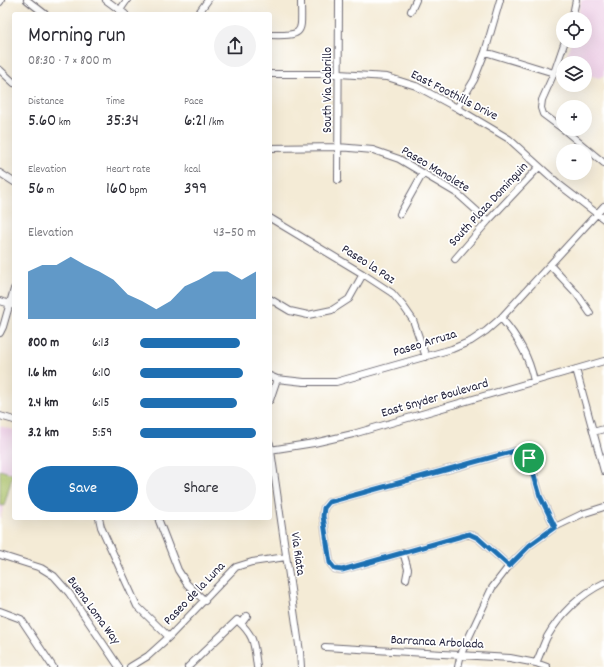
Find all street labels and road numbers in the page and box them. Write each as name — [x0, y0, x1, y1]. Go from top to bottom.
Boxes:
street label: South Via Cabrillo — [319, 47, 338, 133]
street label: East Foothills Drive — [407, 66, 501, 126]
street label: Paseo Manolete — [397, 142, 473, 198]
street label: South Plaza Dominguin — [445, 158, 533, 252]
street label: Paseo la Paz — [337, 240, 399, 290]
street label: Paseo Arruza — [391, 325, 460, 363]
street label: East Snyder Boulevard — [379, 375, 491, 423]
street label: Via Riata — [285, 531, 310, 578]
street label: Paseo de la Luna — [160, 557, 231, 630]
street label: Buena Loma Way — [62, 573, 125, 650]
street label: Barranca Arbolada — [390, 631, 485, 655]

